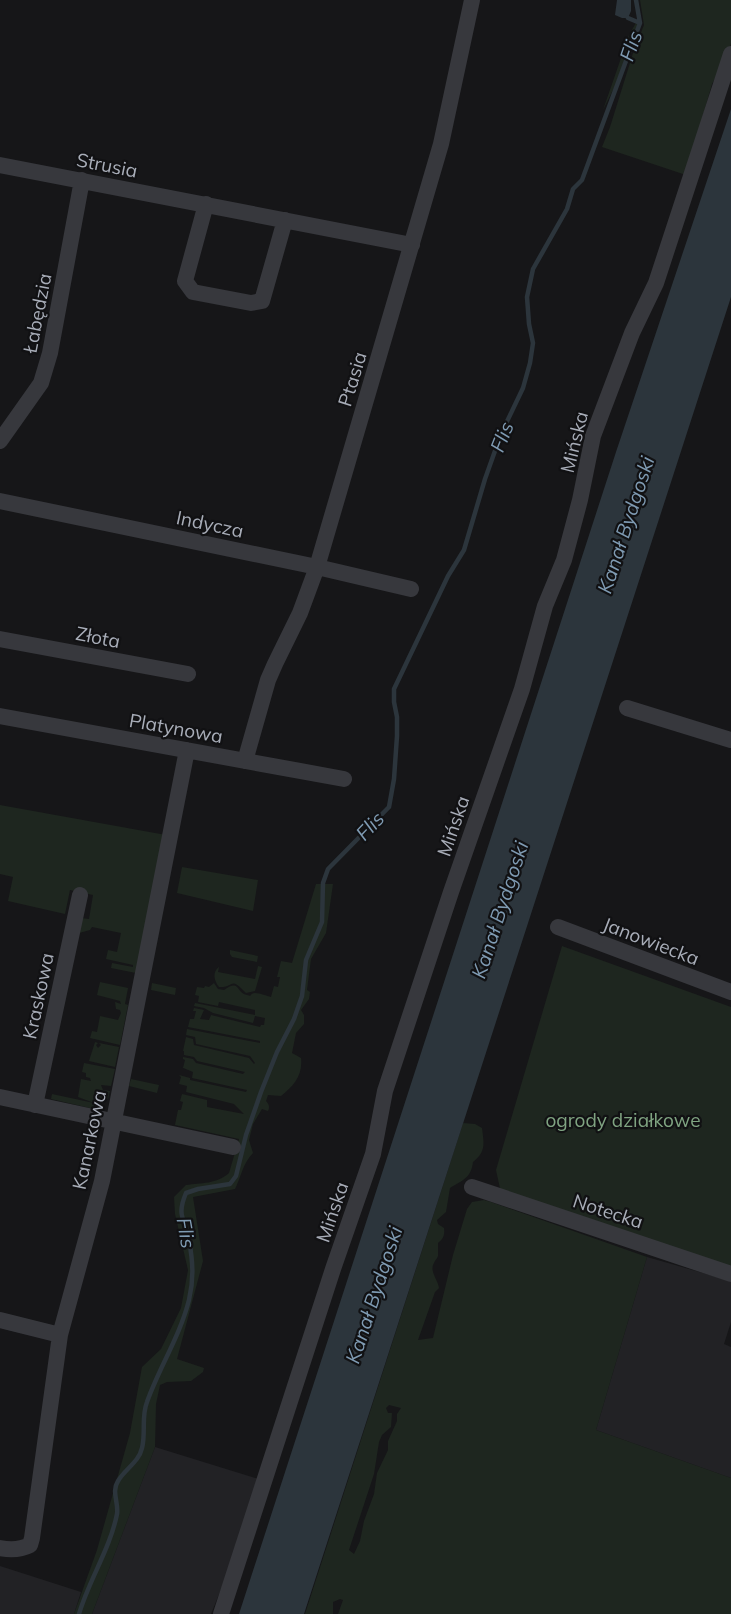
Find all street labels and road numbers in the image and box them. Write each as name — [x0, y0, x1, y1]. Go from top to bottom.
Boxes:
street label: Strusia — [74, 147, 140, 183]
street label: Łabędzia — [17, 271, 56, 356]
street label: Ptasia — [332, 349, 372, 409]
street label: Mińska — [555, 409, 593, 475]
street label: Indycza — [174, 505, 246, 543]
street label: Złota — [74, 621, 122, 653]
street label: Platynowa — [127, 708, 225, 748]
street label: Mińska — [431, 793, 475, 859]
street label: Janowiecka — [599, 912, 703, 970]
street label: Kraskowa — [17, 951, 59, 1041]
street label: Kanarkowa — [67, 1088, 111, 1192]
street label: Mińska — [310, 1179, 354, 1245]
street label: Notecka — [570, 1188, 646, 1234]

